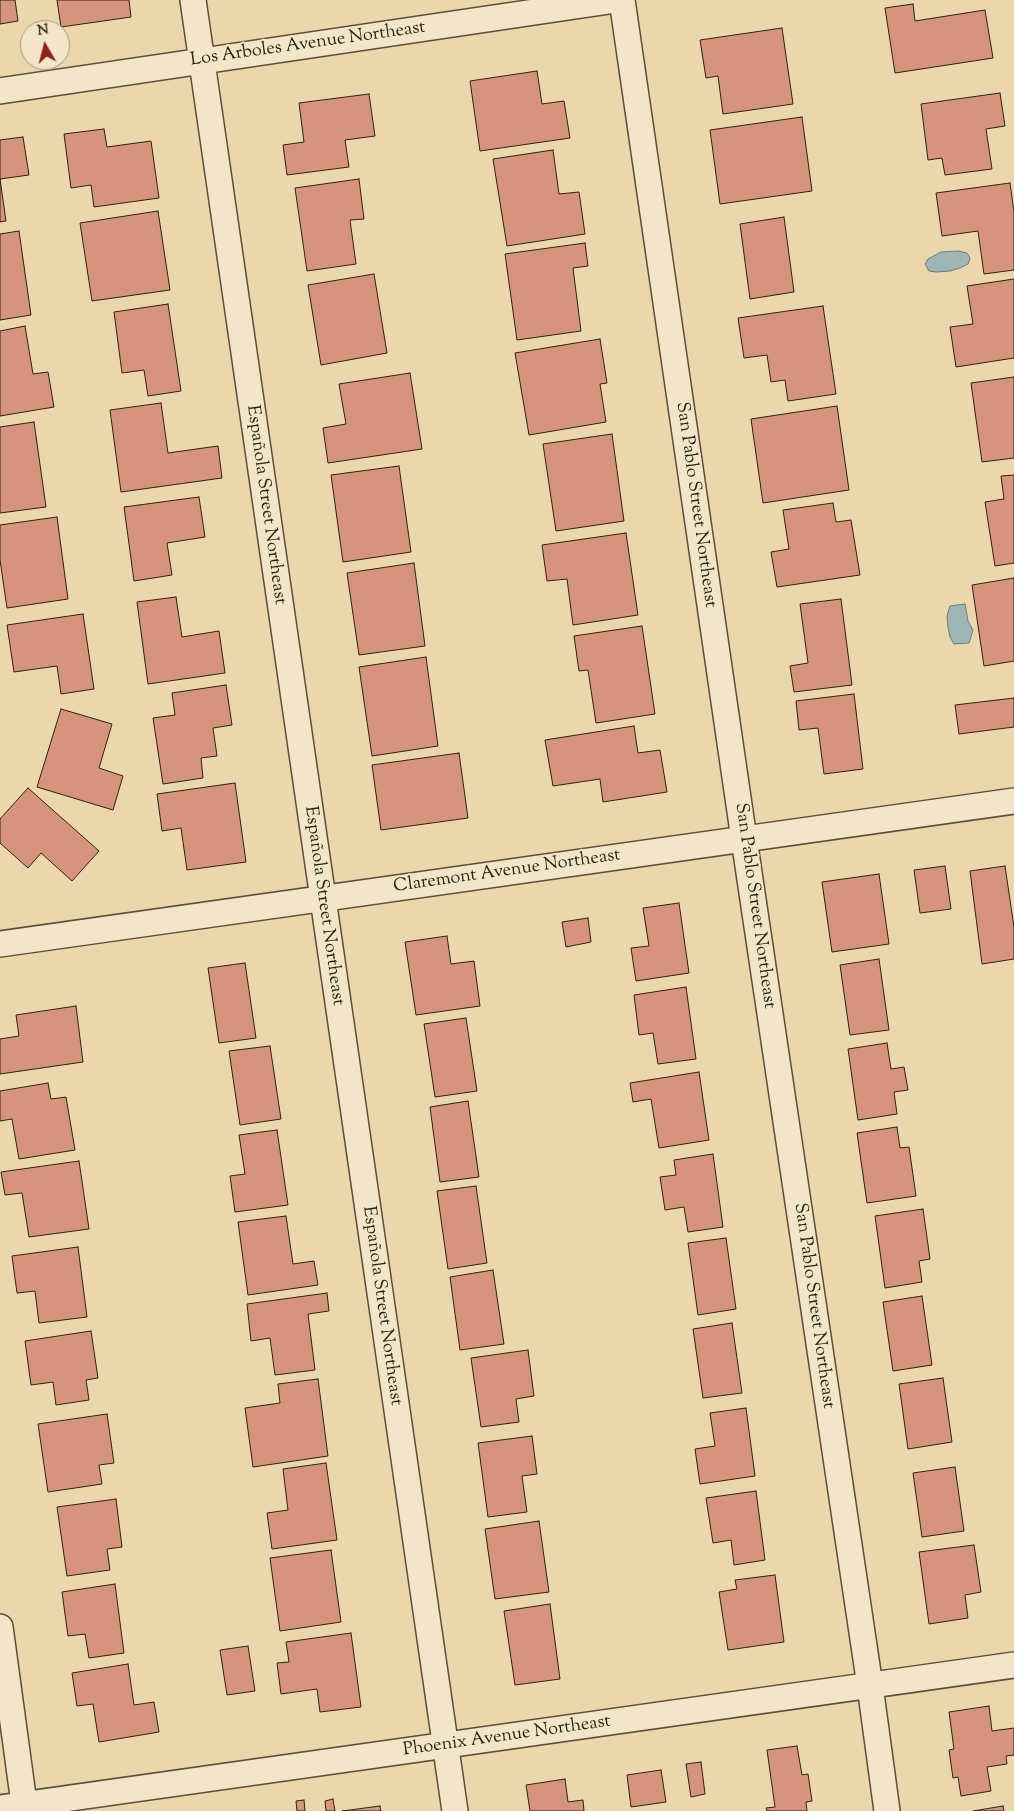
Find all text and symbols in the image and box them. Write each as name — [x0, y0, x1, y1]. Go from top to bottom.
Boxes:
street label: Los Arboles Avenue Northeast — [189, 18, 427, 72]
north arrow — [20, 20, 70, 70]
text: N — [36, 20, 50, 42]
street label: San Pablo Street Northeast — [670, 401, 720, 609]
street label: Española Street Northeast — [240, 404, 290, 606]
street label: San Pablo Street Northeast — [729, 802, 779, 1010]
street label: Española Street Northeast — [298, 805, 348, 1007]
street label: Claremont Avenue Northeast — [392, 845, 622, 899]
street label: San Pablo Street Northeast — [788, 1202, 838, 1410]
street label: Española Street Northeast — [356, 1205, 406, 1407]
street label: Phoenix Avenue Northeast — [402, 1712, 612, 1762]

